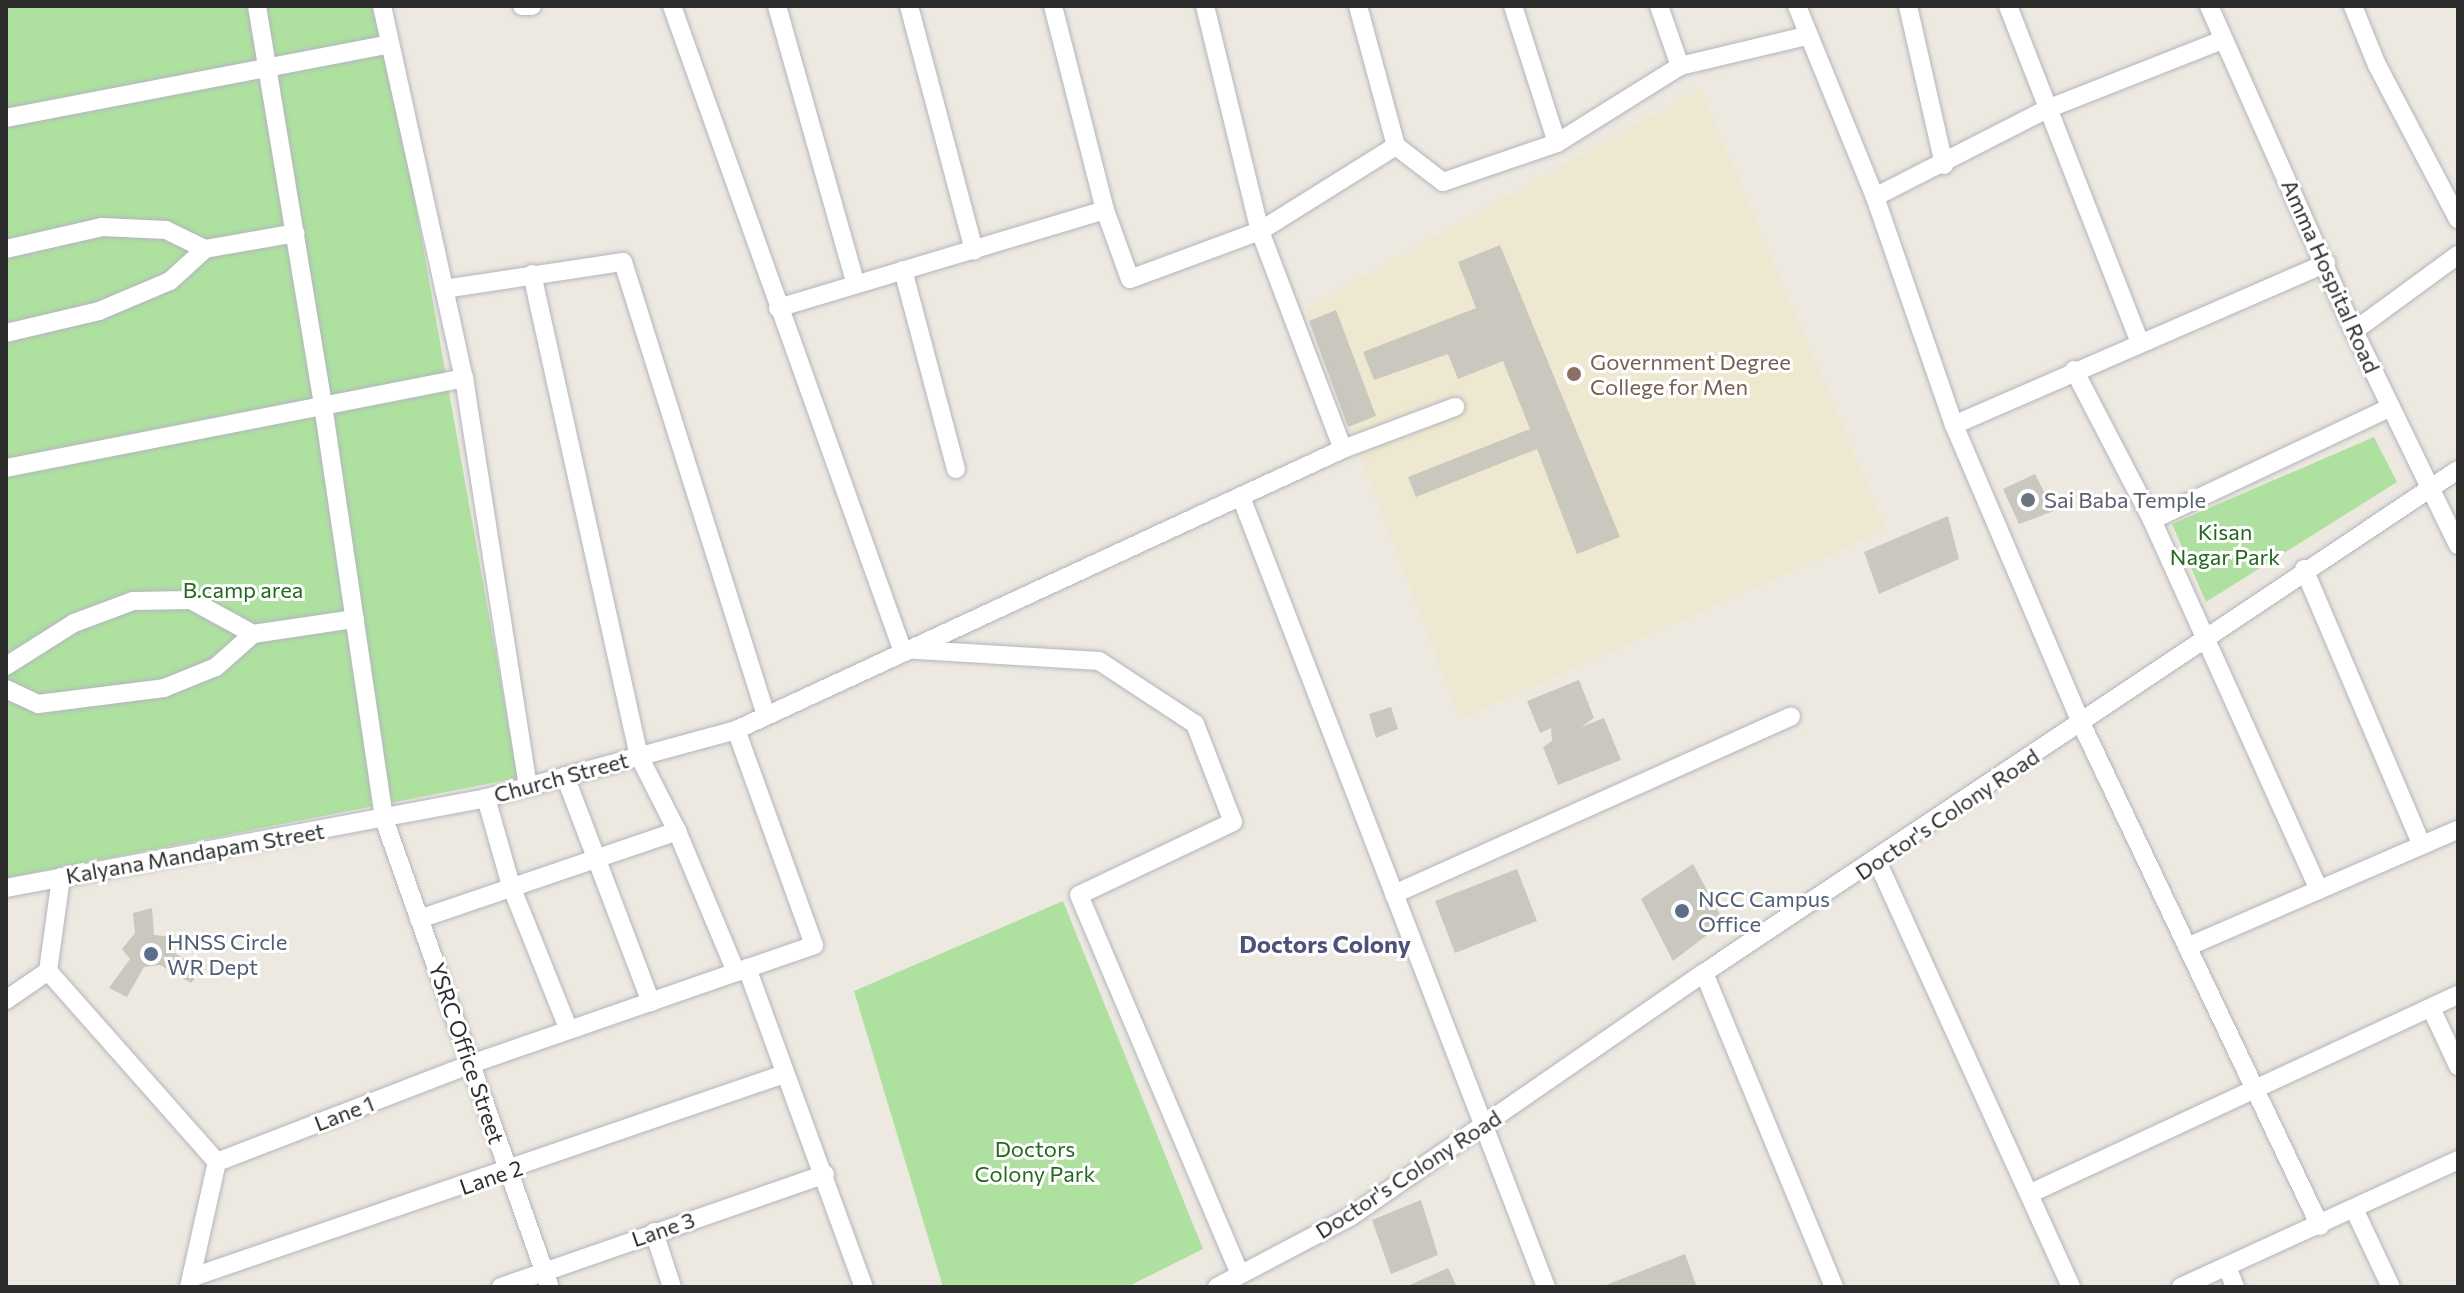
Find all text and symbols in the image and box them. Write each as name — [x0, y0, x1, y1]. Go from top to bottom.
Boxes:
street label: Amma Hospital Road — [2276, 175, 2386, 377]
place label: Government Degree College for Men — [1590, 348, 1791, 400]
marker: Government Degree College for Men — [1565, 365, 1583, 383]
place label: Sai Baba Temple — [2044, 487, 2206, 513]
marker: Sai Baba Temple — [2019, 491, 2037, 509]
park label: Kisan Nagar Park — [2170, 518, 2280, 570]
park label: B.camp area — [183, 577, 303, 603]
street label: Doctor's Colony Road — [1850, 743, 2044, 885]
street label: Church Street — [491, 746, 631, 808]
street label: Kalyana Mandapam Street — [64, 817, 326, 889]
place label: NCC Campus Office — [1698, 885, 1830, 936]
marker: NCC Campus Office — [1673, 902, 1691, 920]
place label: HNSS Circle WR Dept — [167, 928, 287, 980]
district label: Doctors Colony — [1239, 930, 1411, 958]
marker: HNSS Circle WR Dept — [142, 945, 160, 963]
street label: YSRC Office Street — [424, 959, 510, 1147]
street label: Lane 1 — [310, 1090, 378, 1136]
street label: Doctor's Colony Road — [1310, 1104, 1506, 1244]
park label: Doctors Colony Park — [975, 1135, 1095, 1186]
street label: Lane 2 — [456, 1154, 526, 1200]
street label: Lane 3 — [628, 1206, 698, 1252]

